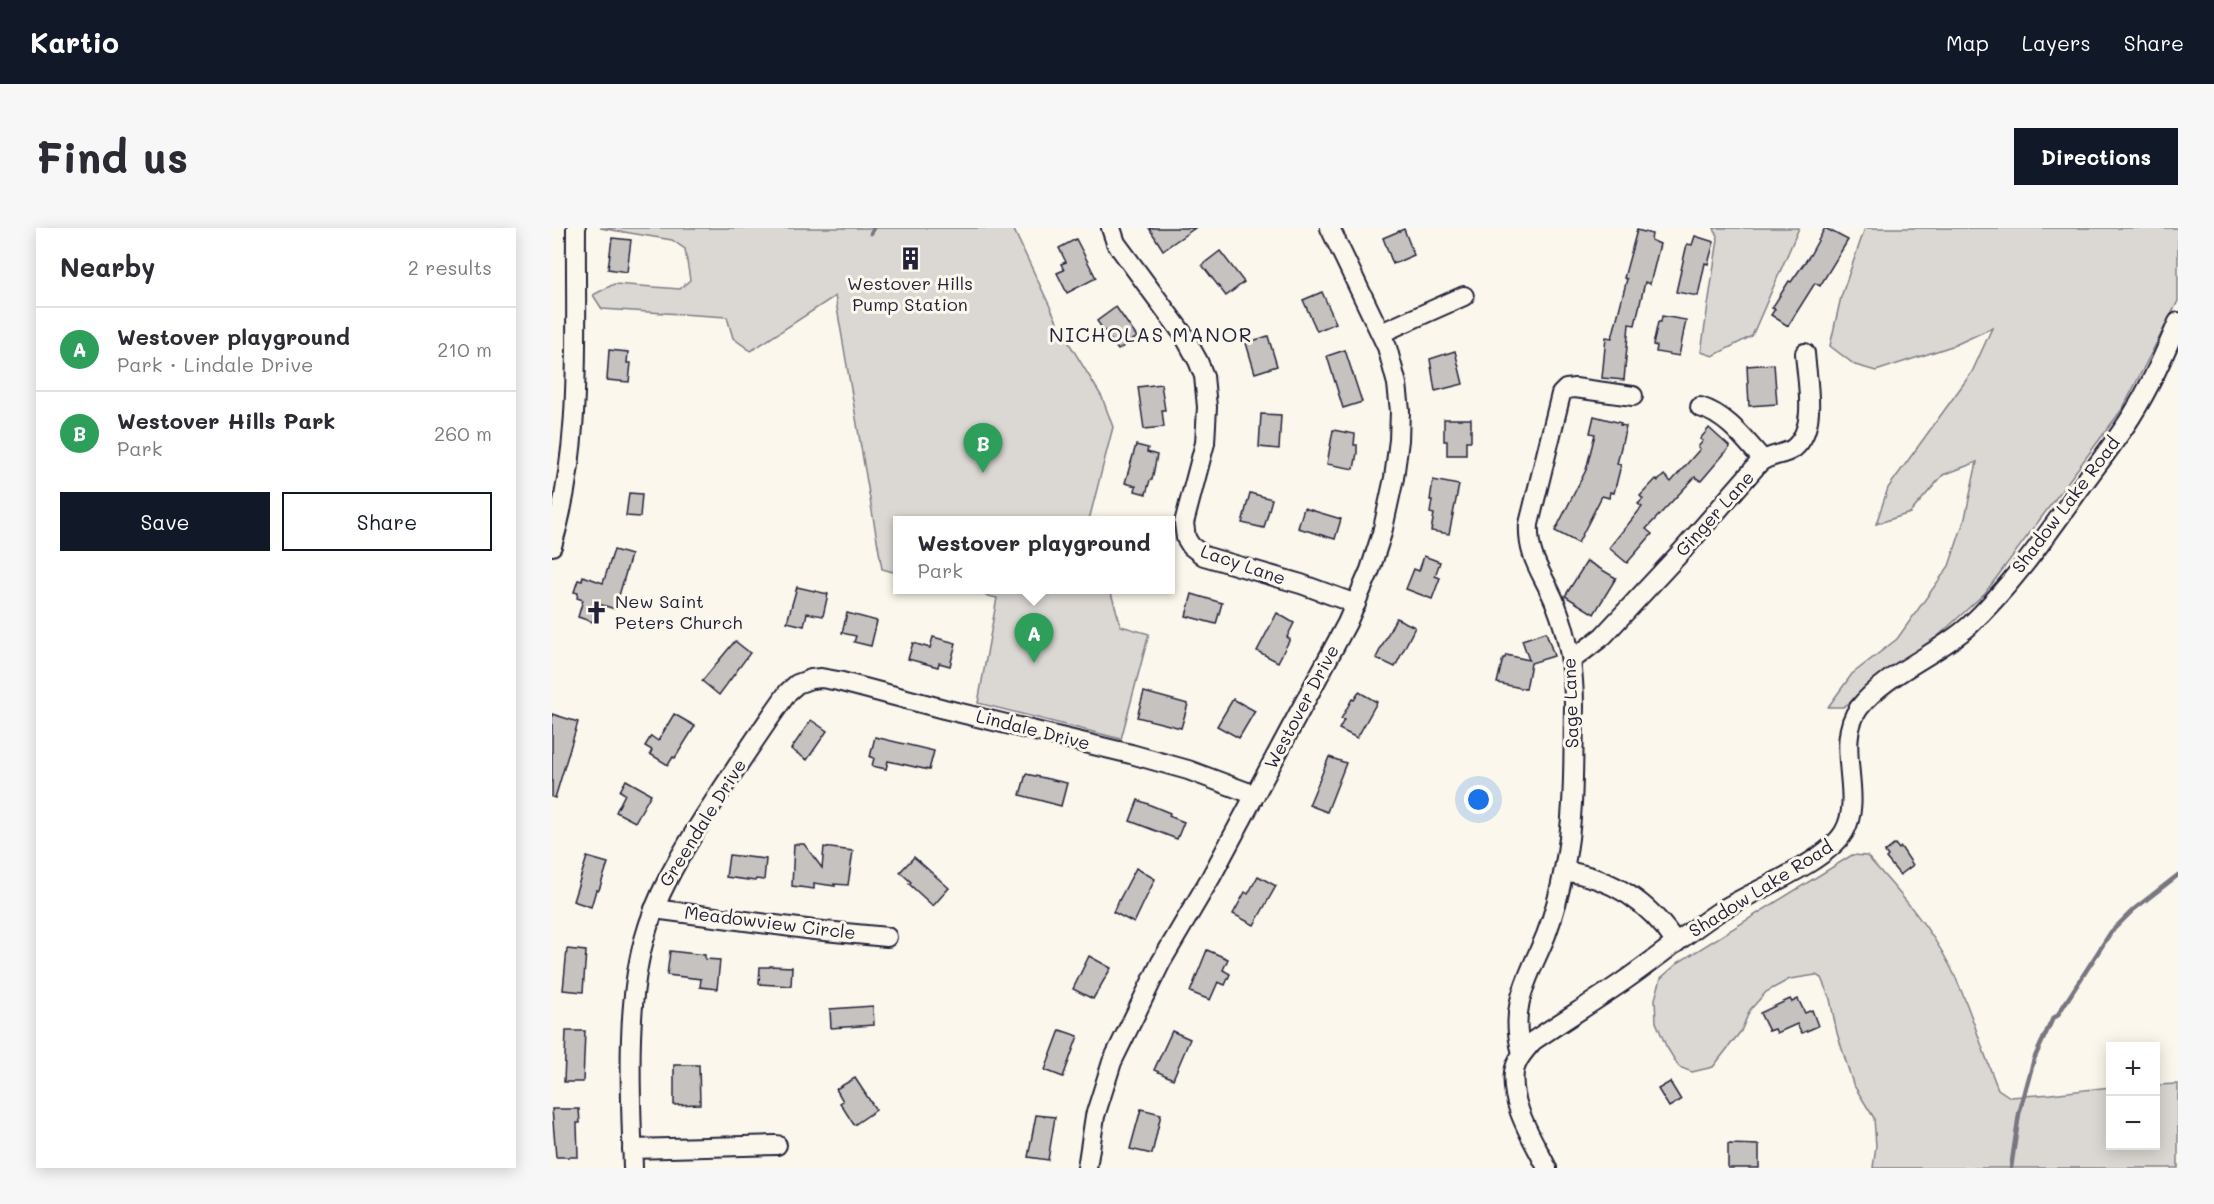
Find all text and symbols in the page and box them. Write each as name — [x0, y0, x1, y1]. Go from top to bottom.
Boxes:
text: Kartio — [30, 24, 119, 60]
text: Map — [1946, 29, 1989, 56]
text: Layers — [2022, 29, 2091, 56]
text: Share — [2124, 29, 2184, 56]
button: Directions — [2014, 128, 2178, 185]
text: Find us — [36, 129, 188, 184]
building icon: Westover Hills Pump Station — [897, 245, 923, 271]
text: Nearby — [60, 250, 155, 284]
text: 2 results — [408, 254, 492, 280]
place label: Westover Hills Pump Station — [847, 271, 973, 316]
district label: NICHOLAS MANOR — [1049, 321, 1253, 347]
text: Westover playground — [117, 322, 350, 351]
text: A — [73, 336, 86, 362]
text: 210 m — [437, 336, 492, 362]
text: Park · Lindale Drive — [117, 351, 313, 377]
text: Westover Hills Park — [117, 406, 335, 435]
text: B — [73, 420, 86, 446]
text: 260 m — [434, 420, 492, 446]
pin: B — [964, 424, 1002, 473]
street label: Shadow Lake Road — [2006, 431, 2125, 578]
text: Park — [117, 435, 162, 461]
street label: Ginger Lane — [1670, 466, 1759, 561]
button: Save — [60, 492, 270, 551]
button: Share — [282, 492, 492, 551]
popup — [893, 516, 1175, 594]
text: Westover playground — [918, 528, 1150, 557]
street label: Lacy Lane — [1198, 538, 1289, 590]
text: Park — [918, 557, 963, 583]
place label: New Saint Peters Church — [615, 589, 742, 634]
church icon: New Saint Peters Church — [584, 599, 610, 625]
pin: A — [1014, 614, 1054, 663]
street label: Westover Drive — [1258, 640, 1344, 773]
street label: Sage Lane — [1556, 657, 1584, 749]
street label: Lindale Drive — [974, 703, 1093, 755]
street label: Greendale Drive — [653, 754, 751, 891]
your location — [1464, 785, 1493, 814]
street label: Shadow Lake Road — [1684, 834, 1837, 942]
street label: Meadowview Circle — [683, 900, 857, 944]
map controls — [2106, 1042, 2160, 1150]
button: + — [2106, 1042, 2160, 1096]
button: − — [2106, 1096, 2160, 1150]

